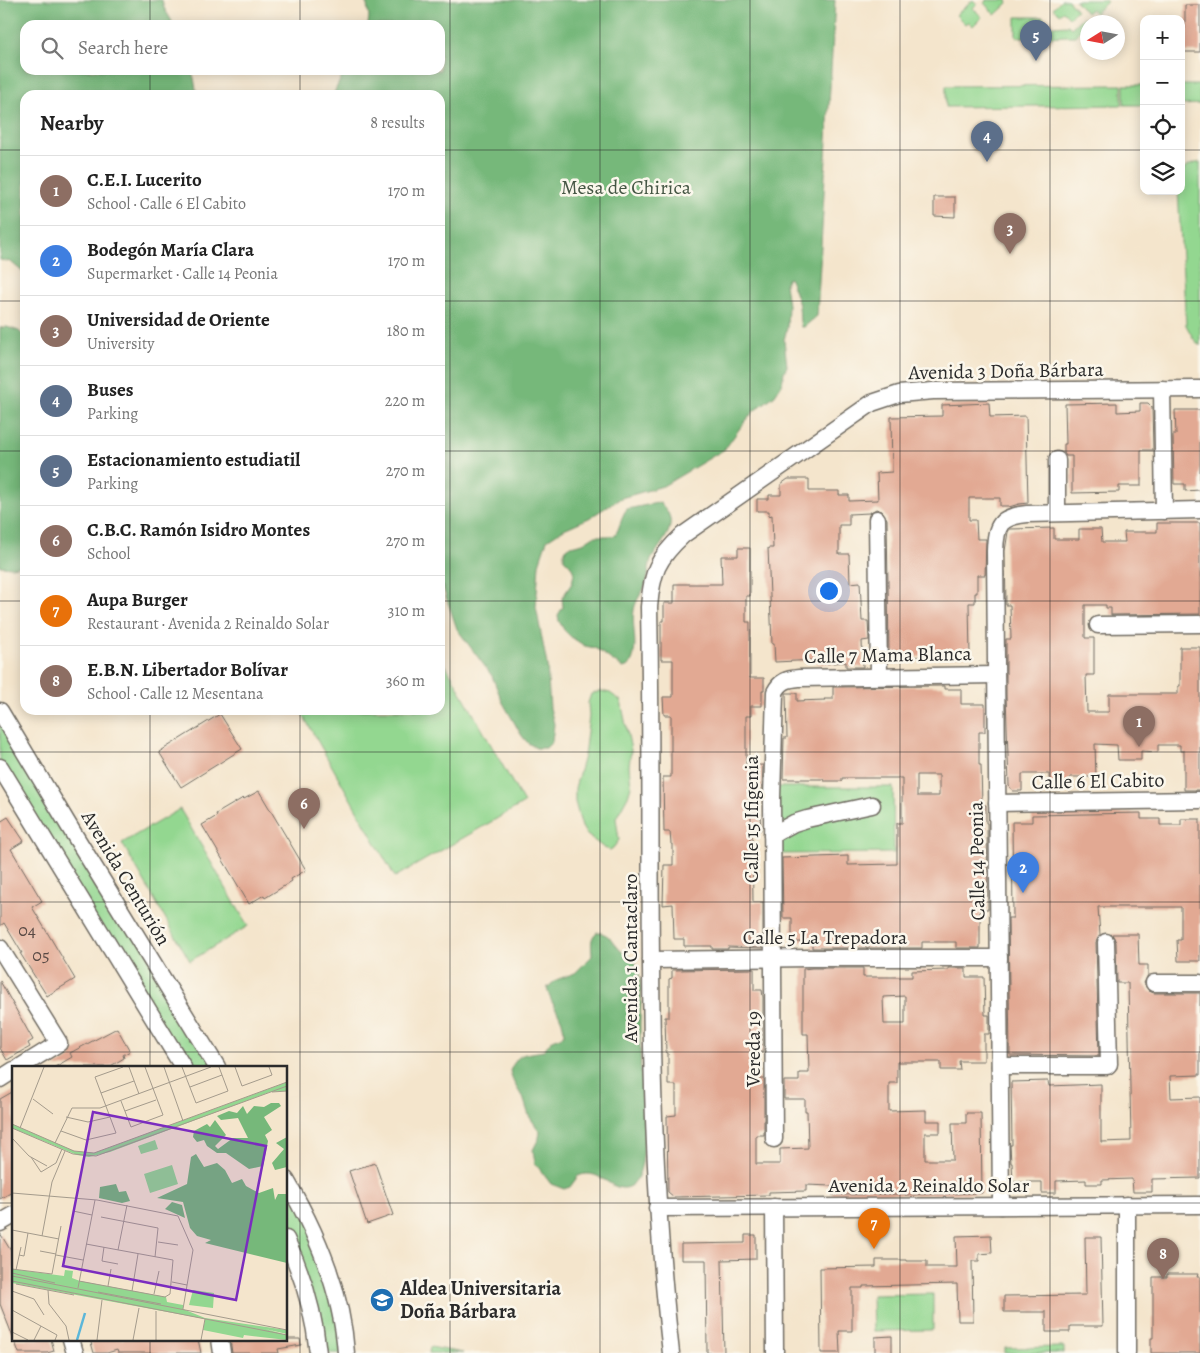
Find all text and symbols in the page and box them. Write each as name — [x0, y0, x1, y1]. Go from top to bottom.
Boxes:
north arrow — [1080, 15, 1125, 60]
map controls — [1140, 15, 1185, 195]
button: + — [1140, 15, 1185, 60]
search box — [20, 20, 445, 75]
pin: 5 — [1020, 20, 1052, 61]
icon: search — [38, 34, 66, 62]
text: Search here — [78, 35, 168, 61]
button: − — [1140, 60, 1185, 105]
button: locate — [1140, 105, 1185, 150]
text: Nearby — [40, 109, 103, 137]
text: 8 results — [370, 112, 425, 134]
pin: 4 — [971, 121, 1003, 162]
button: layers — [1140, 150, 1185, 195]
text: C.E.I. Lucerito — [87, 167, 202, 193]
park label: Mesa de Chirica — [561, 174, 692, 201]
text: 1 — [53, 180, 59, 202]
text: 170 m — [388, 180, 425, 202]
text: School · Calle 6 El Cabito — [87, 193, 246, 215]
pin: 3 — [994, 213, 1026, 254]
text: Bodegón María Clara — [87, 237, 254, 263]
text: 2 — [52, 250, 60, 272]
text: 170 m — [388, 250, 425, 272]
text: Supermarket · Calle 14 Peonia — [87, 263, 278, 285]
text: Universidad de Oriente — [87, 307, 270, 333]
text: 3 — [53, 320, 59, 342]
text: 180 m — [387, 320, 425, 342]
text: University — [87, 333, 154, 355]
street label: Avenida 3 Doña Bárbara — [907, 356, 1105, 386]
text: Buses — [87, 377, 134, 403]
text: 4 — [52, 390, 60, 412]
text: 220 m — [385, 390, 425, 412]
text: Parking — [87, 403, 138, 425]
text: Estacionamiento estudiatil — [87, 447, 300, 473]
text: 5 — [53, 460, 59, 482]
text: 270 m — [386, 460, 425, 482]
text: Parking — [87, 473, 138, 495]
text: C.B.C. Ramón Isidro Montes — [87, 517, 310, 543]
text: 6 — [52, 530, 60, 552]
text: 270 m — [386, 530, 425, 552]
text: School — [87, 543, 130, 565]
your location — [816, 578, 842, 604]
text: Aupa Burger — [87, 587, 188, 613]
text: 7 — [53, 600, 59, 622]
text: 310 m — [388, 600, 425, 622]
text: Restaurant · Avenida 2 Reinaldo Solar — [87, 613, 329, 635]
street label: Calle 7 Mama Blanca — [804, 640, 973, 670]
text: E.B.N. Libertador Bolívar — [87, 657, 288, 683]
text: 8 — [52, 670, 60, 692]
text: 360 m — [386, 670, 425, 692]
text: School · Calle 12 Mesentana — [87, 683, 263, 705]
pin: 1 — [1123, 706, 1155, 747]
street label: Calle 15 Ifigenia — [738, 754, 765, 883]
street label: Calle 6 El Cabito — [1031, 766, 1165, 796]
pin: 6 — [288, 788, 320, 829]
street label: Calle 14 Peonia — [962, 800, 992, 921]
street label: Avenida Centurión — [74, 805, 177, 951]
pin: 2 — [1007, 852, 1039, 893]
street label: Avenida 1 Cantaclaro — [617, 873, 644, 1044]
house number: 04 — [18, 918, 36, 942]
street label: Calle 5 La Trepadora — [743, 924, 908, 951]
house number: 05 — [32, 943, 50, 967]
street label: Vereda 19 — [740, 1011, 767, 1088]
inset map — [12, 1066, 288, 1340]
street label: Avenida 2 Reinaldo Solar — [828, 1172, 1030, 1199]
pin: 7 — [858, 1208, 890, 1249]
pin: 8 — [1147, 1238, 1179, 1279]
place label: Aldea Universitaria Doña Bárbara — [399, 1275, 562, 1325]
school or university icon: Aldea Universitaria Doña Bárbara — [369, 1287, 395, 1313]

